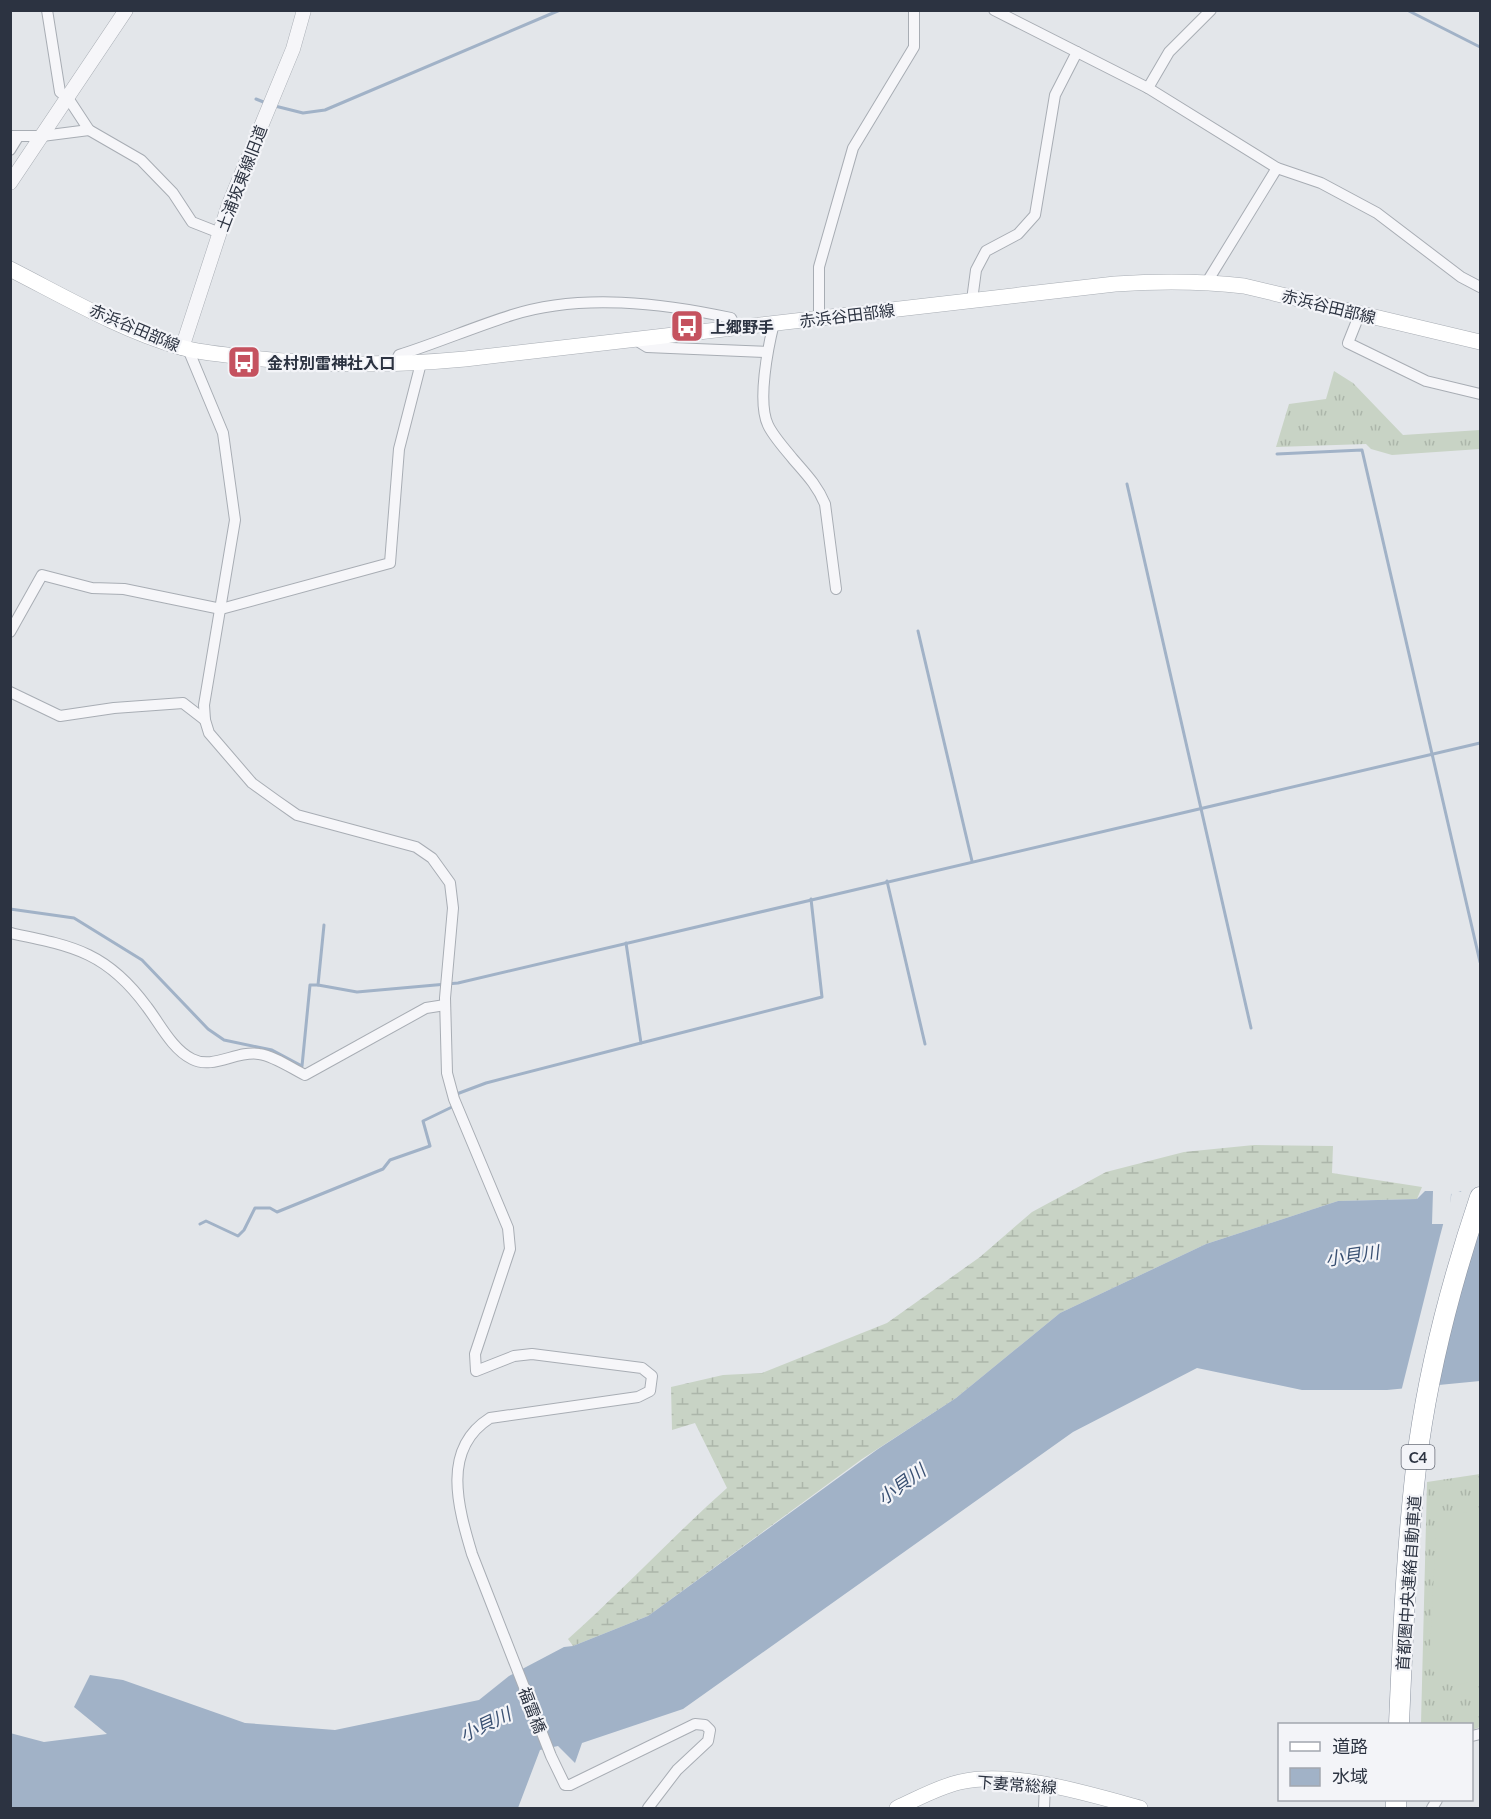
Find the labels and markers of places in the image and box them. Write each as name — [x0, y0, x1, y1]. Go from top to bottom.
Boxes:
bus stop icon: 上郷野手 — [669, 308, 705, 344]
place label: 上郷野手 — [710, 317, 774, 336]
bus stop icon: 金村別雷神社入口 — [226, 344, 262, 380]
place label: 金村別雷神社入口 — [267, 353, 395, 372]

